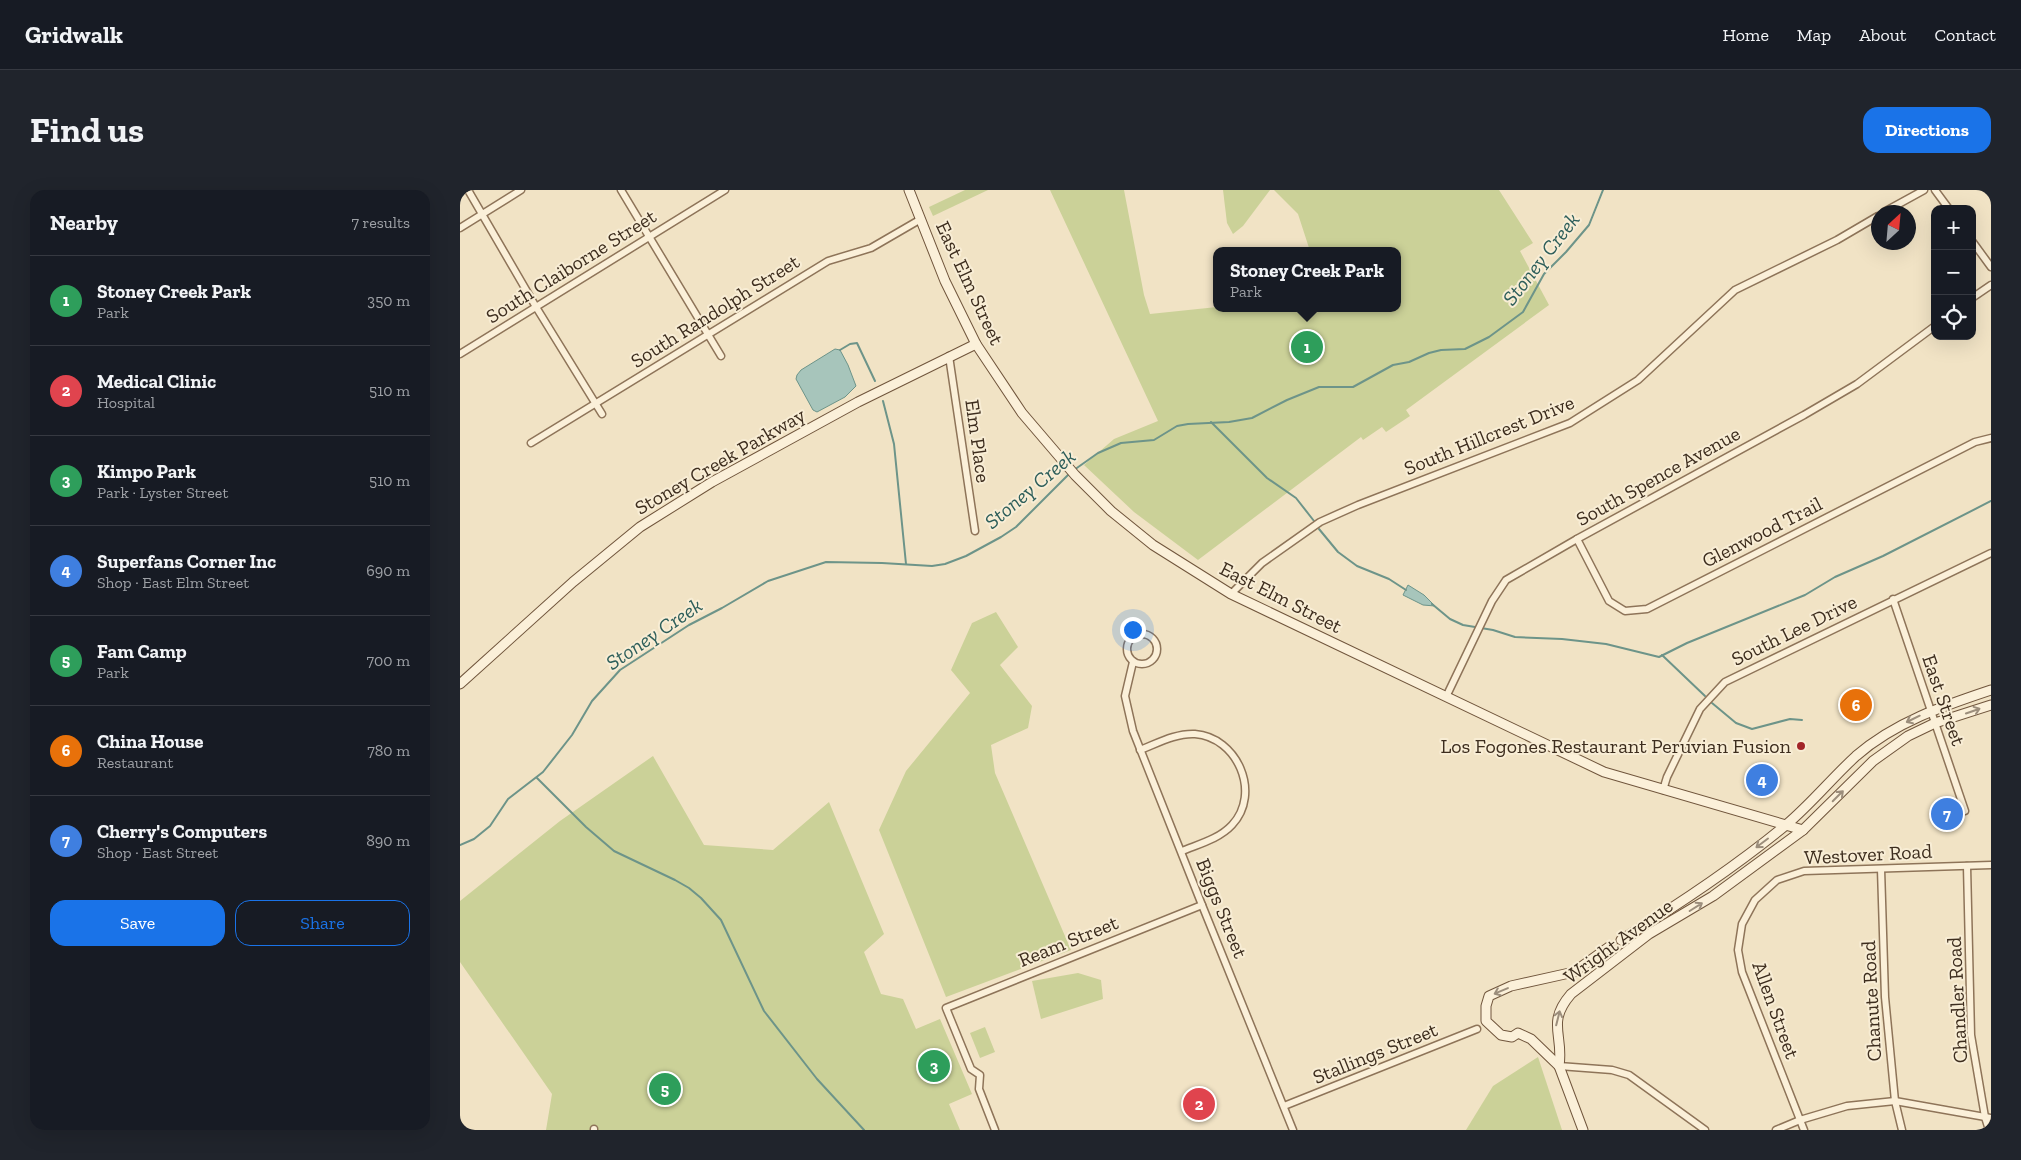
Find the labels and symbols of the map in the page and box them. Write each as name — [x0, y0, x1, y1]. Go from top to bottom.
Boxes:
street label: South Claiborne Street — [482, 204, 661, 328]
north arrow — [1871, 205, 1916, 250]
water label: Stoney Creek — [1497, 207, 1585, 310]
street label: East Elm Street — [931, 217, 1009, 349]
street label: South Randolph Street — [626, 249, 804, 373]
pin: 1 — [1291, 328, 1323, 366]
street label: South Hillcrest Drive — [1400, 390, 1578, 480]
street label: Elm Place — [960, 398, 996, 484]
street label: Stoney Creek Parkway — [631, 402, 810, 520]
street label: South Spence Avenue — [1572, 421, 1744, 531]
water label: Stoney Creek — [979, 443, 1080, 534]
street label: Glenwood Trail — [1698, 491, 1826, 573]
street label: East Elm Street — [1216, 556, 1347, 638]
street label: South Lee Drive — [1727, 589, 1861, 671]
water label: Stoney Creek — [601, 592, 707, 675]
your location — [1120, 617, 1146, 643]
street label: East Street — [1917, 651, 1971, 749]
pin: 6 — [1840, 686, 1872, 724]
one-way arrow — [1965, 705, 1981, 715]
one-way arrow — [1906, 715, 1921, 724]
place label: Los Fogones Restaurant Peruvian Fusion — [1440, 734, 1792, 758]
marker: Los Fogones Restaurant Peruvian Fusion — [1795, 740, 1807, 752]
pin: 4 — [1746, 761, 1778, 799]
one-way arrow — [1831, 790, 1844, 802]
pin: 7 — [1931, 795, 1963, 833]
one-way arrow — [1756, 838, 1769, 849]
street label: Westover Road — [1803, 839, 1933, 869]
street label: Biggs Street — [1191, 855, 1253, 962]
street label: Wright Avenue — [1559, 893, 1677, 989]
one-way arrow — [1688, 902, 1702, 912]
street label: Ream Street — [1015, 910, 1122, 972]
street label: Chandler Road — [1942, 936, 1972, 1064]
street label: Chanute Road — [1856, 940, 1886, 1062]
street label: Allen Street — [1747, 958, 1805, 1062]
one-way arrow — [1494, 986, 1509, 996]
one-way arrow — [1554, 1010, 1563, 1026]
street label: Stallings Street — [1309, 1017, 1441, 1089]
pin: 3 — [918, 1047, 950, 1085]
pin: 5 — [649, 1070, 681, 1108]
pin: 2 — [1183, 1085, 1215, 1123]

